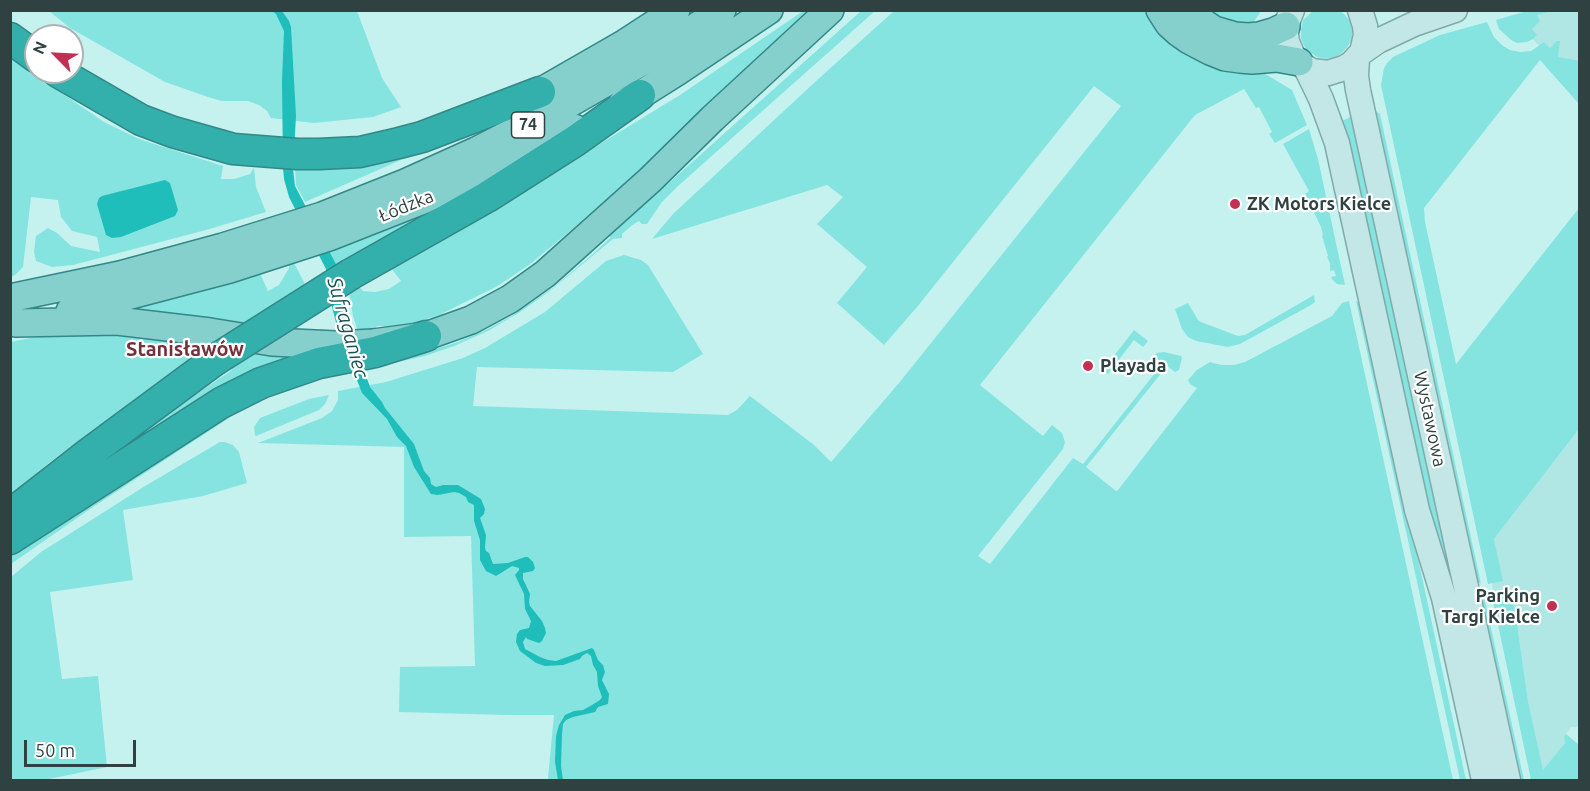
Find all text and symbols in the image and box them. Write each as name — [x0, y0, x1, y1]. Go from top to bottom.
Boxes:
north arrow — [24, 24, 84, 84]
text: N — [29, 38, 50, 57]
road number: 74 — [512, 112, 544, 138]
street label: Łódzka — [375, 185, 437, 227]
place label: ZK Motors Kielce — [1247, 193, 1391, 215]
marker: ZK Motors Kielce — [1228, 197, 1242, 211]
water label: Sufraganiec — [322, 275, 374, 381]
district label: Stanisławów — [126, 337, 244, 361]
place label: Playada — [1100, 355, 1166, 377]
marker: Playada — [1081, 359, 1095, 373]
street label: Wystawowa — [1409, 369, 1451, 469]
place label: Parking Targi Kielce — [1442, 585, 1540, 628]
marker: Parking Targi Kielce — [1545, 599, 1559, 613]
scale bar — [27, 728, 140, 766]
text: 50 m — [35, 740, 75, 760]

